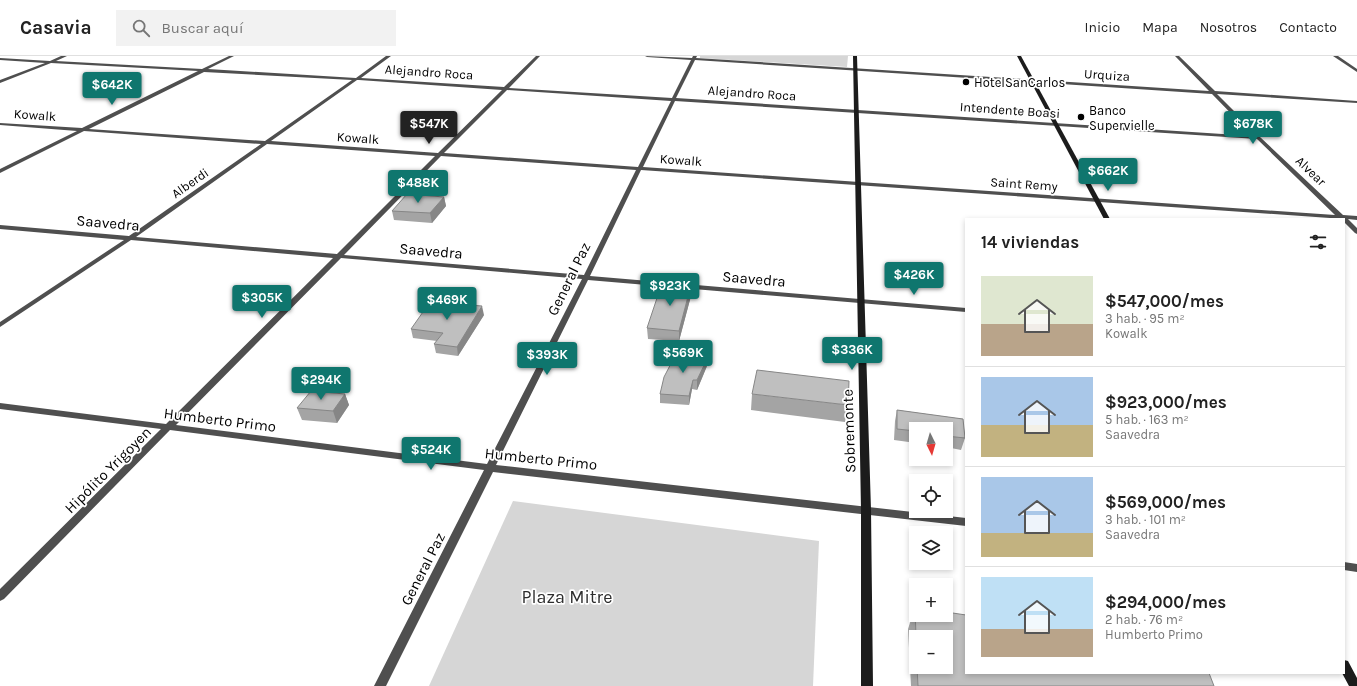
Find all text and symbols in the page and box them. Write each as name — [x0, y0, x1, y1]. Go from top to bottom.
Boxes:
search box — [116, 10, 396, 46]
text: Casavia — [20, 17, 92, 39]
icon: search — [130, 17, 152, 39]
text: Buscar aquí — [162, 19, 243, 37]
text: Inicio — [1085, 19, 1120, 36]
text: Mapa — [1142, 19, 1178, 36]
text: Nosotros — [1200, 19, 1257, 36]
text: Contacto — [1279, 19, 1337, 36]
street label: Alejandro Roca — [384, 61, 474, 83]
street label: Urquiza — [1084, 66, 1130, 85]
pin: $642K — [84, 72, 140, 106]
place label: HotelSanCarlos — [974, 75, 1065, 90]
text: $642K — [92, 77, 132, 92]
marker: HotelSanCarlos — [961, 77, 971, 87]
street label: Alejandro Roca — [707, 82, 797, 104]
street label: Intendente Boasi — [959, 99, 1061, 121]
place label: Banco Supervielle — [1089, 103, 1155, 133]
street label: Kowalk — [13, 106, 57, 124]
pin: $547K — [401, 111, 457, 145]
pin: $678K — [1225, 111, 1281, 145]
marker: Banco Supervielle — [1076, 112, 1086, 122]
text: $547K — [409, 116, 449, 131]
text: $678K — [1233, 116, 1273, 131]
street label: Kowalk — [336, 129, 380, 147]
street label: Kowalk — [659, 151, 703, 169]
street label: Alvear — [1293, 153, 1329, 189]
pin: $662K — [1080, 158, 1136, 192]
text: $662K — [1087, 163, 1129, 178]
street label: Alberdi — [169, 165, 211, 201]
pin: $488K — [390, 170, 446, 204]
street label: Saint Remy — [990, 174, 1058, 194]
text: $488K — [397, 175, 439, 190]
street label: Saavedra — [76, 211, 140, 235]
icon: filters — [1307, 231, 1329, 253]
text: 14 viviendas — [981, 232, 1079, 252]
street label: Saavedra — [399, 239, 463, 263]
street label: General Paz — [544, 239, 594, 319]
pin: $426K — [886, 262, 942, 296]
street label: Saavedra — [722, 267, 786, 291]
text: $426K — [894, 267, 934, 282]
pin: $923K — [642, 273, 698, 307]
text: $923K — [649, 278, 691, 293]
pin: $305K — [234, 285, 290, 319]
pin: $469K — [419, 287, 475, 321]
text: $305K — [241, 290, 283, 305]
text: $547,000/mes — [1105, 291, 1224, 311]
text: $469K — [426, 292, 468, 307]
icon: home — [1013, 292, 1061, 340]
text: 3 hab. · 95 m² — [1105, 311, 1185, 326]
text: Kowalk — [1105, 326, 1148, 341]
pin: $336K — [824, 337, 880, 371]
pin: $569K — [655, 340, 711, 374]
pin: $393K — [519, 342, 575, 376]
text: $336K — [831, 342, 873, 357]
text: $569K — [663, 345, 703, 360]
text: $393K — [526, 347, 568, 362]
pin: $294K — [293, 367, 349, 401]
text: $294K — [301, 372, 342, 387]
street label: Sobremonte — [839, 389, 859, 473]
text: $923,000/mes — [1105, 392, 1227, 412]
icon: home — [1013, 393, 1061, 441]
street label: Humberto Primo — [163, 404, 277, 436]
text: 5 hab. · 163 m² — [1105, 412, 1189, 427]
north arrow — [909, 422, 953, 466]
map controls — [909, 422, 953, 674]
street label: Hipólito Yrigoyen — [61, 423, 155, 517]
text: Saavedra — [1105, 427, 1160, 442]
pin: $524K — [403, 437, 459, 471]
text: $524K — [411, 442, 451, 457]
street label: Humberto Primo — [484, 444, 598, 474]
button: locate — [909, 474, 953, 518]
text: $569,000/mes — [1105, 492, 1226, 512]
icon: home — [1013, 493, 1061, 541]
text: 3 hab. · 101 m² — [1105, 512, 1186, 527]
button: layers — [909, 526, 953, 570]
text: Saavedra — [1105, 527, 1160, 542]
street label: General Paz — [397, 530, 449, 608]
button: + — [909, 578, 953, 622]
park label: Plaza Mitre — [522, 586, 612, 608]
text: $294,000/mes — [1105, 592, 1226, 612]
icon: home — [1013, 593, 1061, 641]
text: 2 hab. · 76 m² — [1105, 612, 1183, 627]
text: Humberto Primo — [1105, 627, 1203, 642]
button: − — [909, 630, 953, 674]

